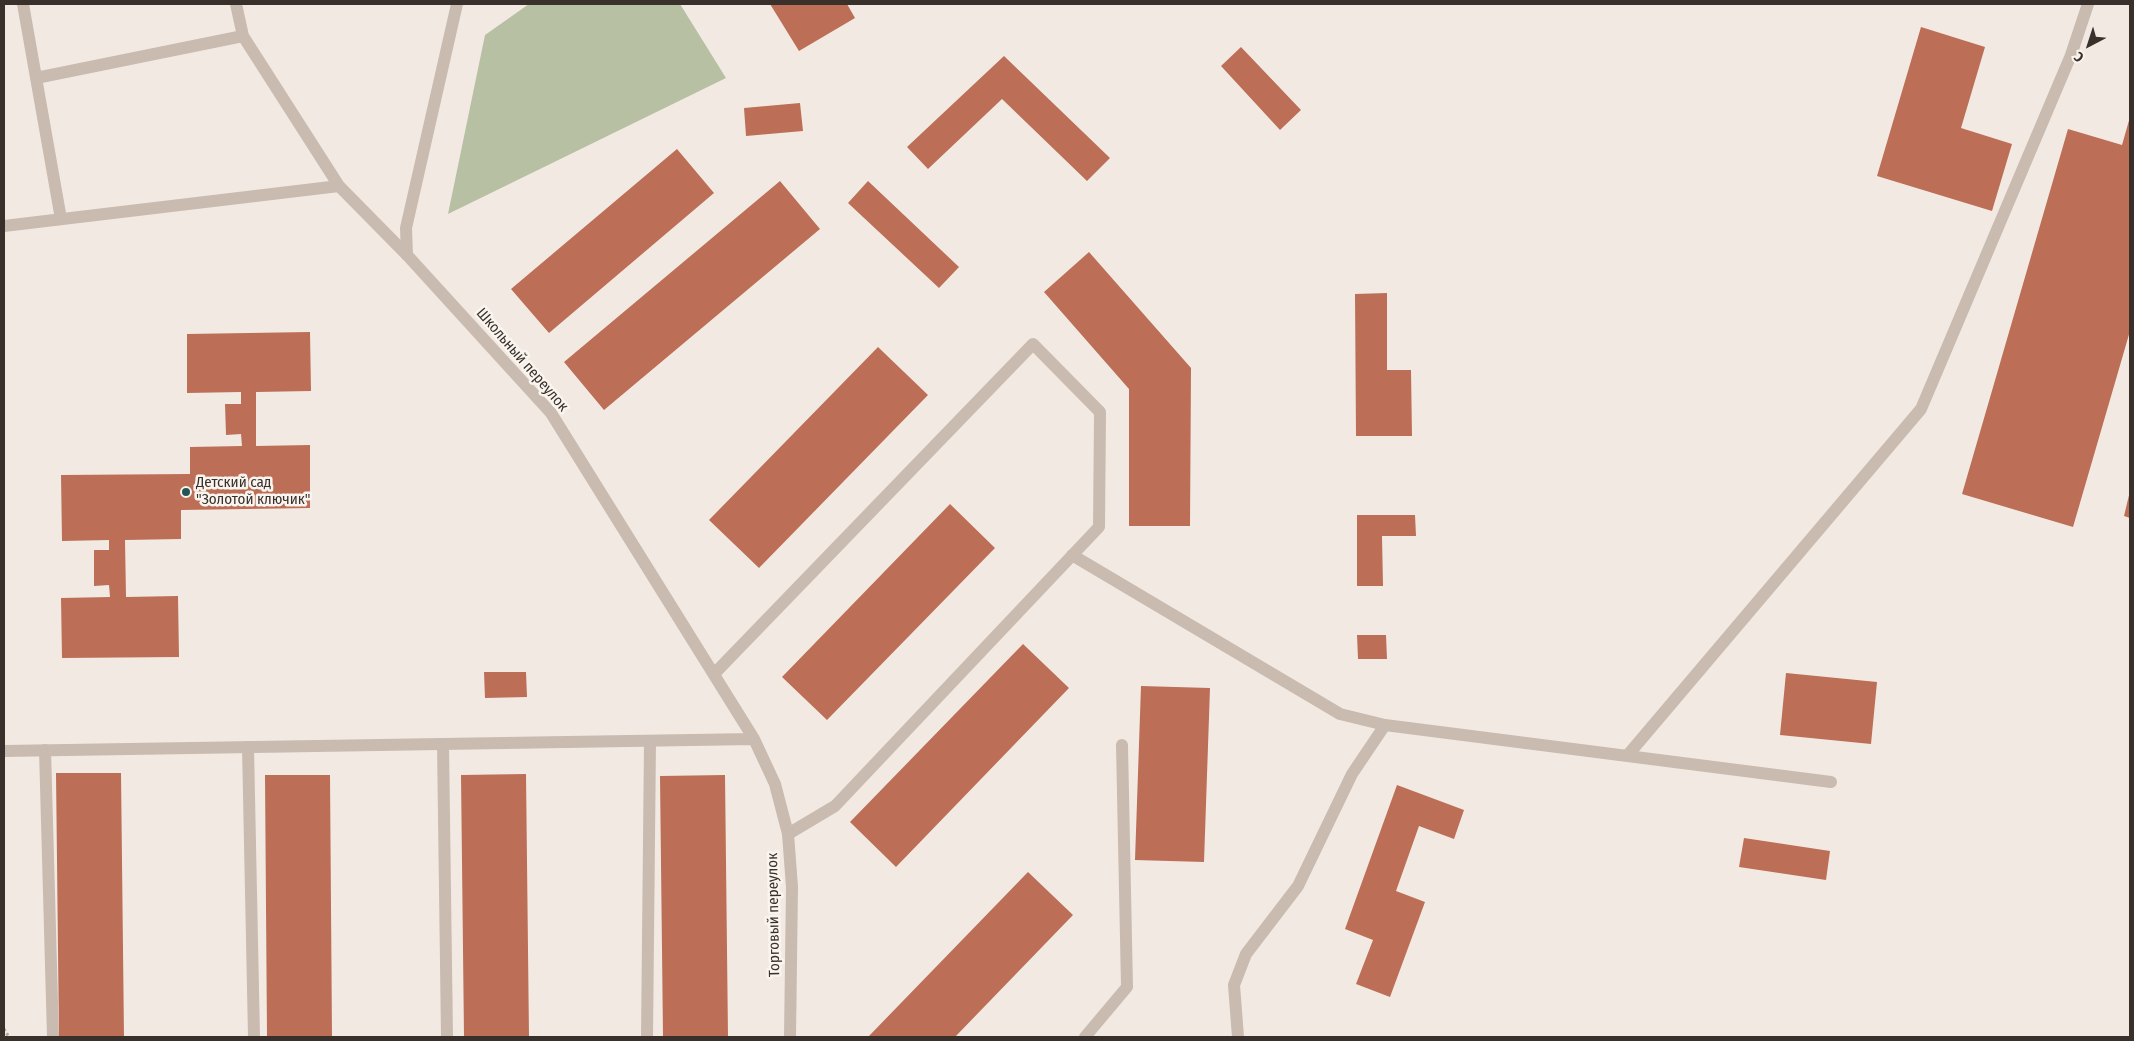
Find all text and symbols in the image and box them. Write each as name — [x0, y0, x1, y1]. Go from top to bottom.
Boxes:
north arrow — [2064, 20, 2114, 70]
text: С — [2071, 48, 2087, 66]
street label: Школьный переулок — [472, 305, 572, 415]
place label: Детский сад "Золотой ключик" — [196, 474, 311, 509]
marker: Детский сад "Золотой ключик" — [180, 486, 192, 498]
street label: Торговый переулок — [764, 853, 784, 977]

